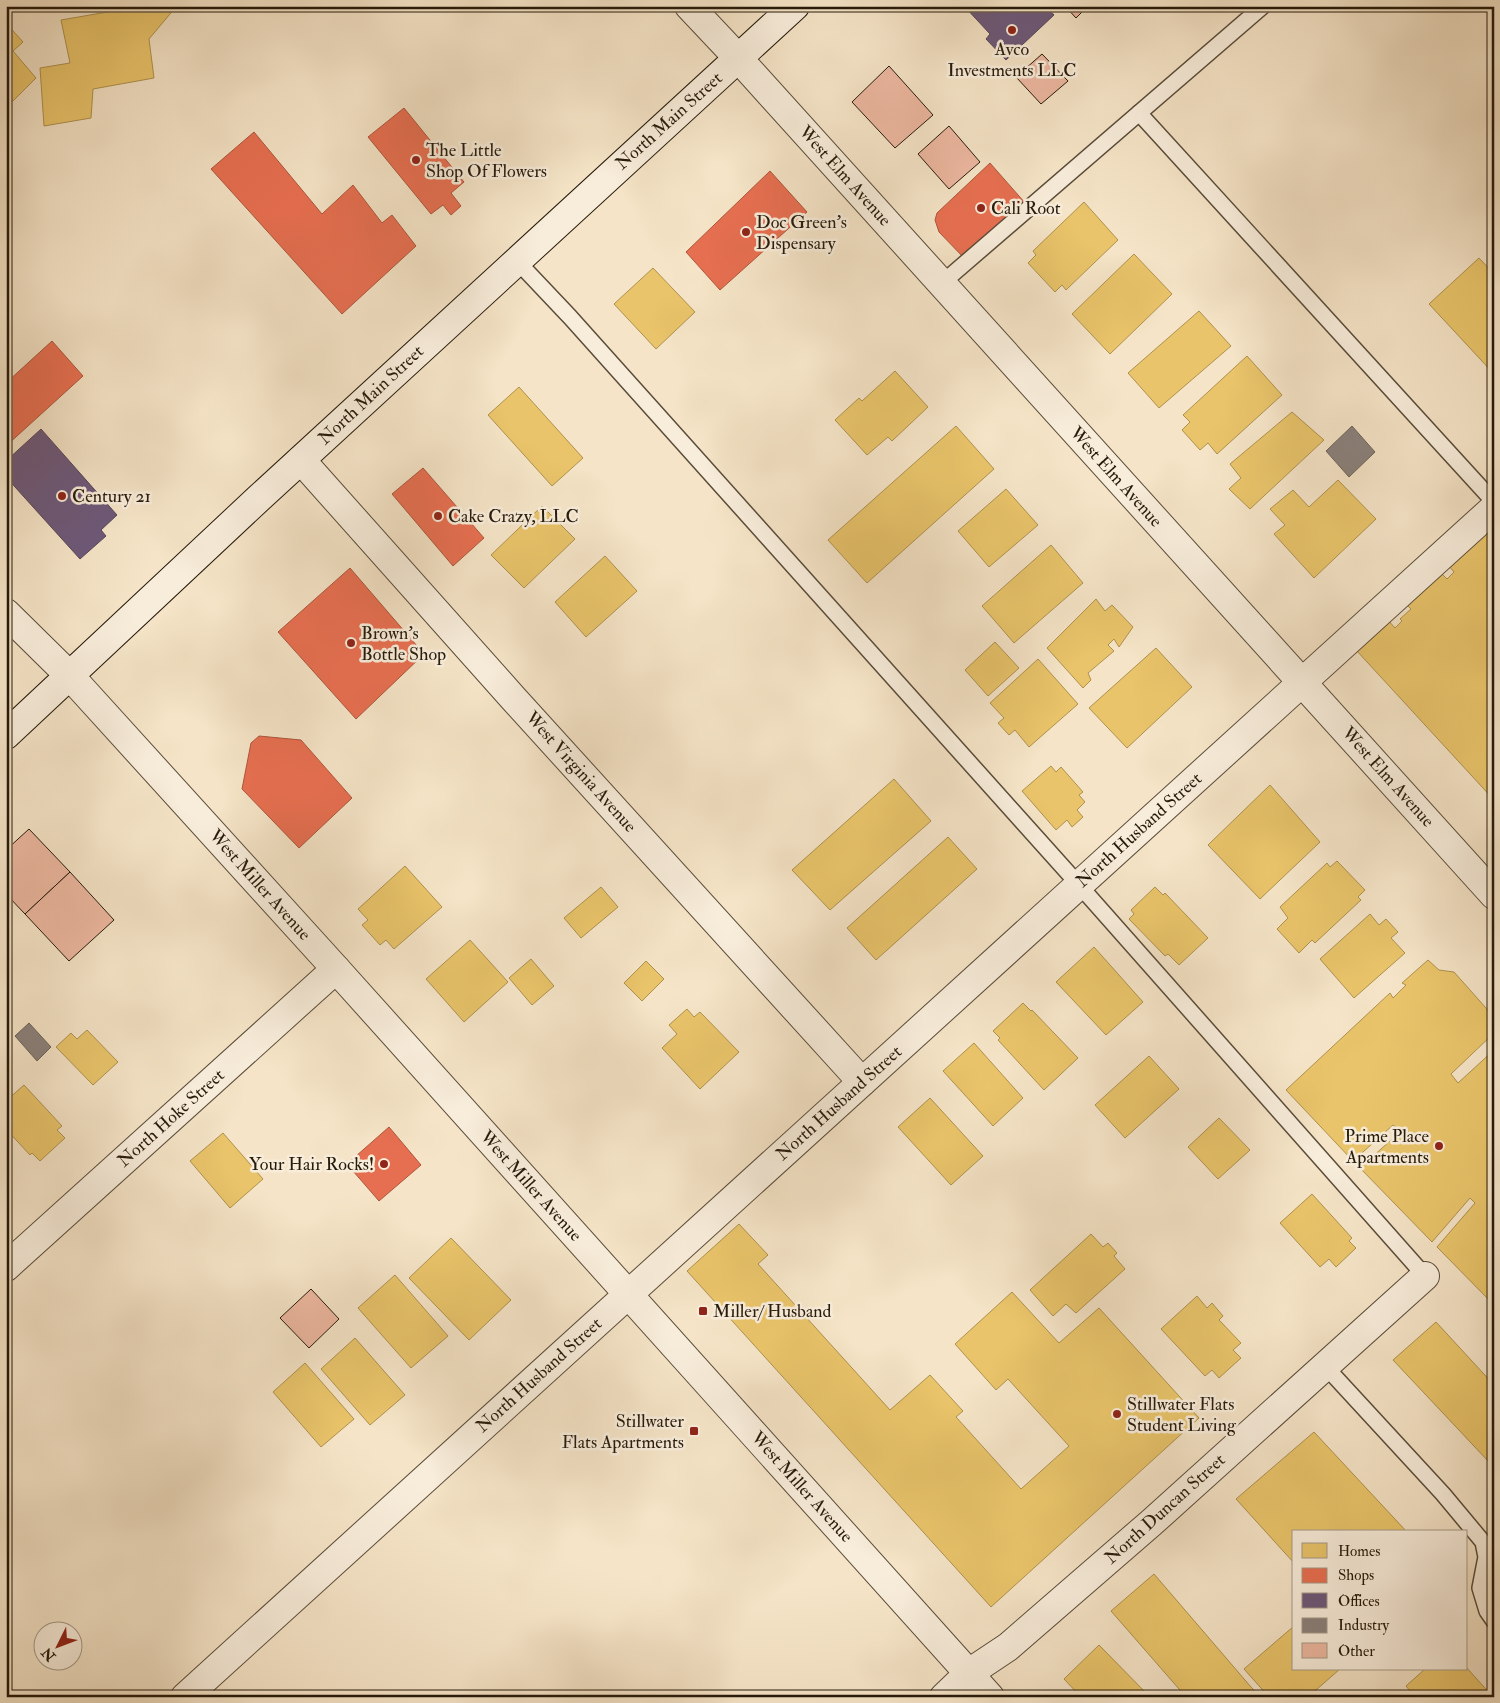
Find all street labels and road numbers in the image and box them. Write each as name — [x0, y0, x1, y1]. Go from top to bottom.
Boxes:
street label: North Main Street — [611, 67, 727, 175]
street label: West Elm Avenue — [793, 120, 897, 231]
street label: North Main Street — [313, 340, 429, 450]
street label: West Elm Avenue — [1064, 421, 1168, 532]
street label: West Virginia Avenue — [520, 706, 642, 838]
street label: West Elm Avenue — [1336, 721, 1440, 832]
street label: North Husband Street — [1071, 767, 1207, 893]
street label: West Miller Avenue — [203, 824, 316, 946]
street label: North Husband Street — [771, 1040, 907, 1166]
street label: North Hoke Street — [113, 1064, 229, 1172]
street label: West Miller Avenue — [474, 1125, 587, 1247]
street label: North Husband Street — [471, 1312, 607, 1438]
street label: West Miller Avenue — [745, 1426, 858, 1548]
street label: North Duncan Street — [1100, 1449, 1230, 1569]

